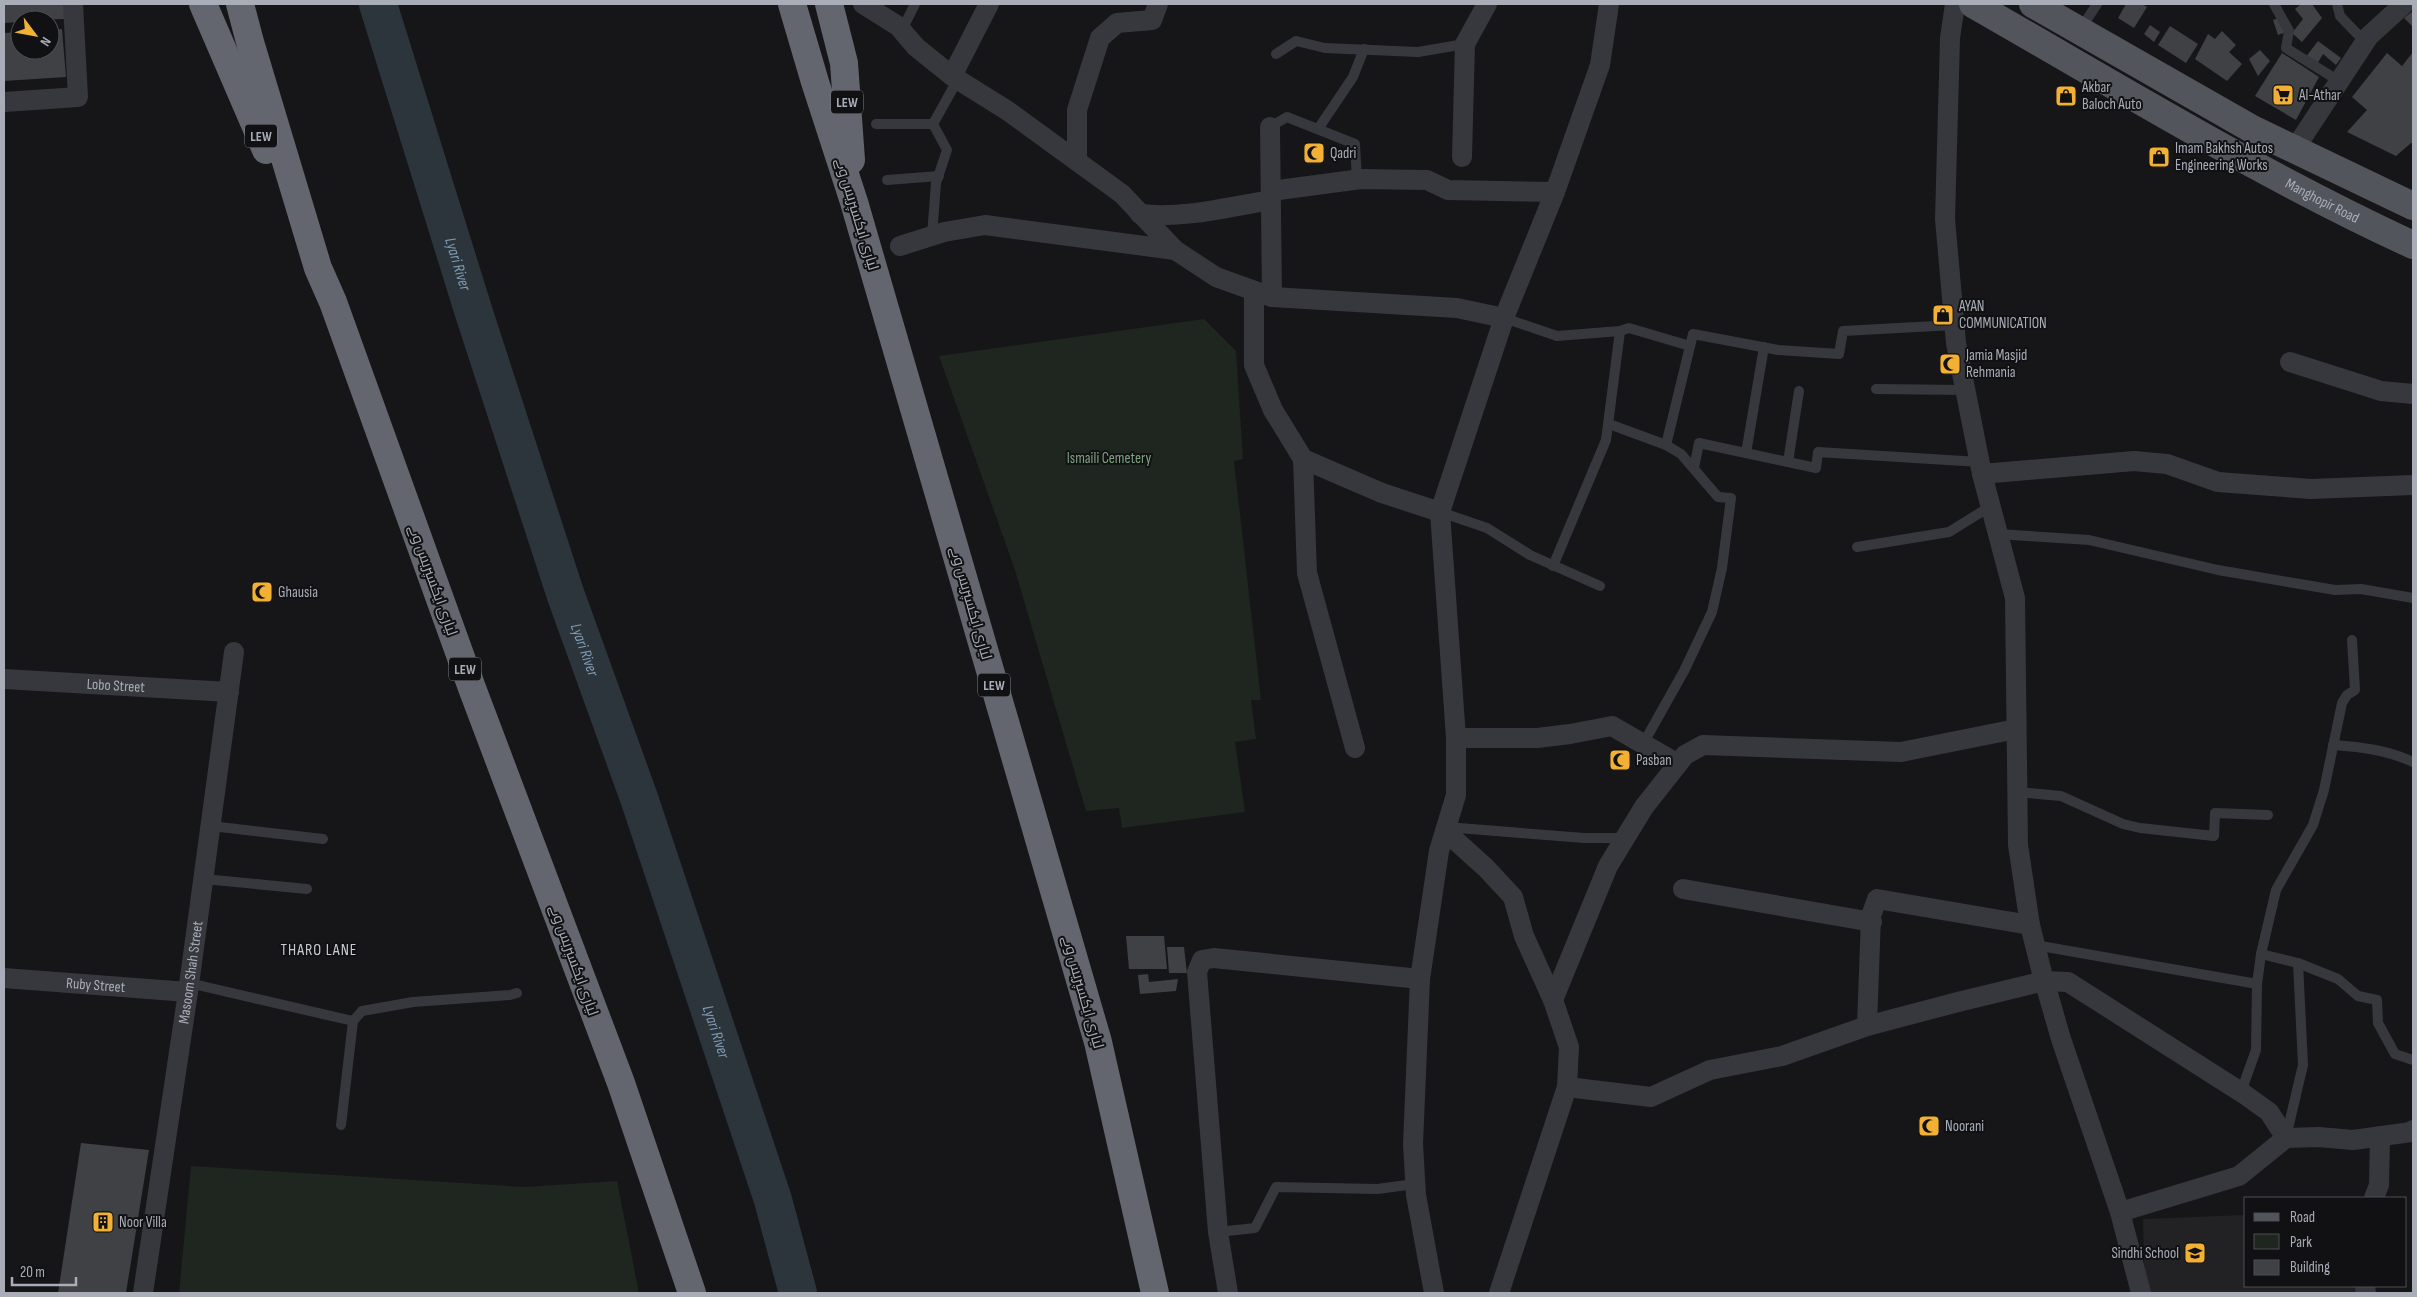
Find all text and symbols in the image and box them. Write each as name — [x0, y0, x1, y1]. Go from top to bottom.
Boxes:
north arrow — [10, 10, 60, 60]
text: N — [36, 34, 55, 49]
place label: Akbar Baloch Auto — [2081, 78, 2142, 114]
supermarket icon: Al-Athar — [2271, 83, 2295, 107]
shop icon: Akbar Baloch Auto — [2054, 84, 2078, 108]
place label: Al-Athar — [2298, 86, 2342, 105]
road number: LEW — [831, 90, 863, 114]
road number: LEW — [245, 124, 277, 148]
place label: Imam Bakhsh Autos Engineering Works — [2175, 139, 2273, 175]
mosque icon: Qadri — [1302, 141, 1326, 165]
place label: Qadri — [1330, 144, 1357, 163]
shop icon: Imam Bakhsh Autos Engineering Works — [2147, 145, 2171, 169]
street label: لیاری ایکسپریس وے — [830, 156, 883, 273]
street label: Manghopir Road — [2282, 174, 2362, 228]
water label: Lyari River — [440, 235, 475, 294]
place label: AYAN COMMUNICATION — [1958, 297, 2047, 333]
shop icon: AYAN COMMUNICATION — [1931, 303, 1955, 327]
place label: Jamia Masjid Rehmania — [1965, 346, 2027, 382]
mosque icon: Jamia Masjid Rehmania — [1938, 352, 1962, 376]
park label: Ismaili Cemetery — [1067, 449, 1151, 468]
street label: لیاری ایکسپریس وے — [404, 522, 461, 638]
street label: لیاری ایکسپریس وے — [945, 544, 996, 662]
mosque icon: Ghausia — [250, 580, 274, 604]
place label: Ghausia — [278, 583, 318, 602]
water label: Lyari River — [566, 621, 602, 679]
road number: LEW — [449, 658, 481, 681]
road number: LEW — [978, 674, 1010, 696]
street label: Lobo Street — [86, 675, 146, 697]
mosque icon: Pasban — [1608, 748, 1632, 772]
place label: Pasban — [1636, 751, 1672, 770]
street label: لیاری ایکسپریس وے — [545, 902, 602, 1018]
street label: Masoom Shah Street — [174, 920, 208, 1025]
street label: لیاری ایکسپریس وے — [1057, 933, 1108, 1051]
district label: THARO LANE — [281, 941, 357, 960]
street label: Ruby Street — [65, 974, 126, 997]
water label: Lyari River — [698, 1003, 733, 1061]
mosque icon: Noorani — [1917, 1114, 1941, 1138]
place label: Noorani — [1945, 1117, 1984, 1136]
legend — [2244, 1197, 2407, 1287]
text: Road — [2290, 1208, 2315, 1227]
building icon: Noor Villa — [91, 1210, 115, 1234]
place label: Noor Villa — [119, 1213, 167, 1232]
text: Park — [2290, 1233, 2312, 1252]
school or university icon: Sindhi School — [2183, 1241, 2207, 1265]
place label: Sindhi School — [2111, 1244, 2179, 1263]
scale bar — [12, 1254, 76, 1286]
text: Building — [2290, 1258, 2330, 1277]
text: 20 m — [20, 1263, 45, 1282]

